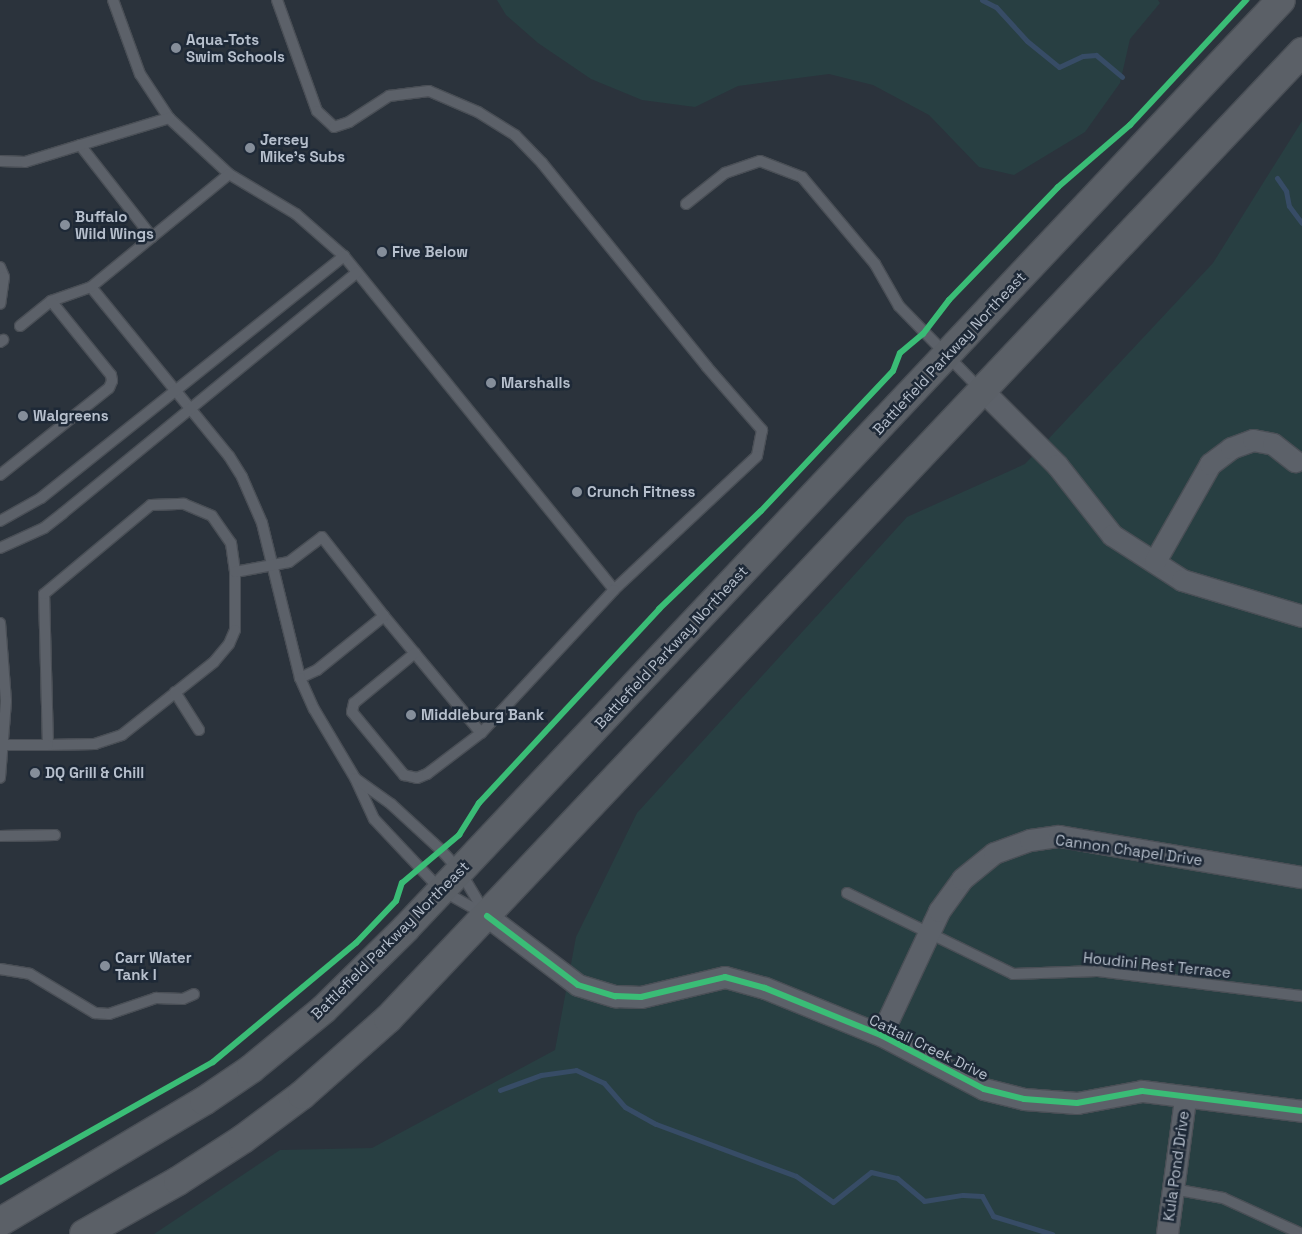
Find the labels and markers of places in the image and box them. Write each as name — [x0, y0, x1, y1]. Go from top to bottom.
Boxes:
place label: Aqua-Tots Swim Schools — [186, 30, 285, 65]
marker: Aqua-Tots Swim Schools — [170, 42, 182, 54]
place label: Jersey Mike's Subs — [260, 130, 345, 165]
marker: Jersey Mike's Subs — [244, 142, 256, 154]
place label: Buffalo Wild Wings — [75, 207, 154, 242]
marker: Buffalo Wild Wings — [59, 219, 71, 231]
place label: Five Below — [392, 243, 468, 261]
marker: Five Below — [376, 246, 388, 258]
place label: Marshalls — [501, 374, 570, 392]
marker: Marshalls — [485, 377, 497, 389]
place label: Walgreens — [33, 407, 109, 425]
marker: Walgreens — [17, 410, 29, 422]
place label: Crunch Fitness — [587, 483, 695, 501]
marker: Crunch Fitness — [571, 486, 583, 498]
place label: Middleburg Bank — [421, 706, 544, 724]
marker: Middleburg Bank — [405, 709, 417, 721]
place label: DQ Grill & Chill — [45, 764, 144, 782]
marker: DQ Grill & Chill — [29, 767, 41, 779]
place label: Carr Water Tank I — [115, 948, 192, 983]
marker: Carr Water Tank I — [99, 960, 111, 972]

